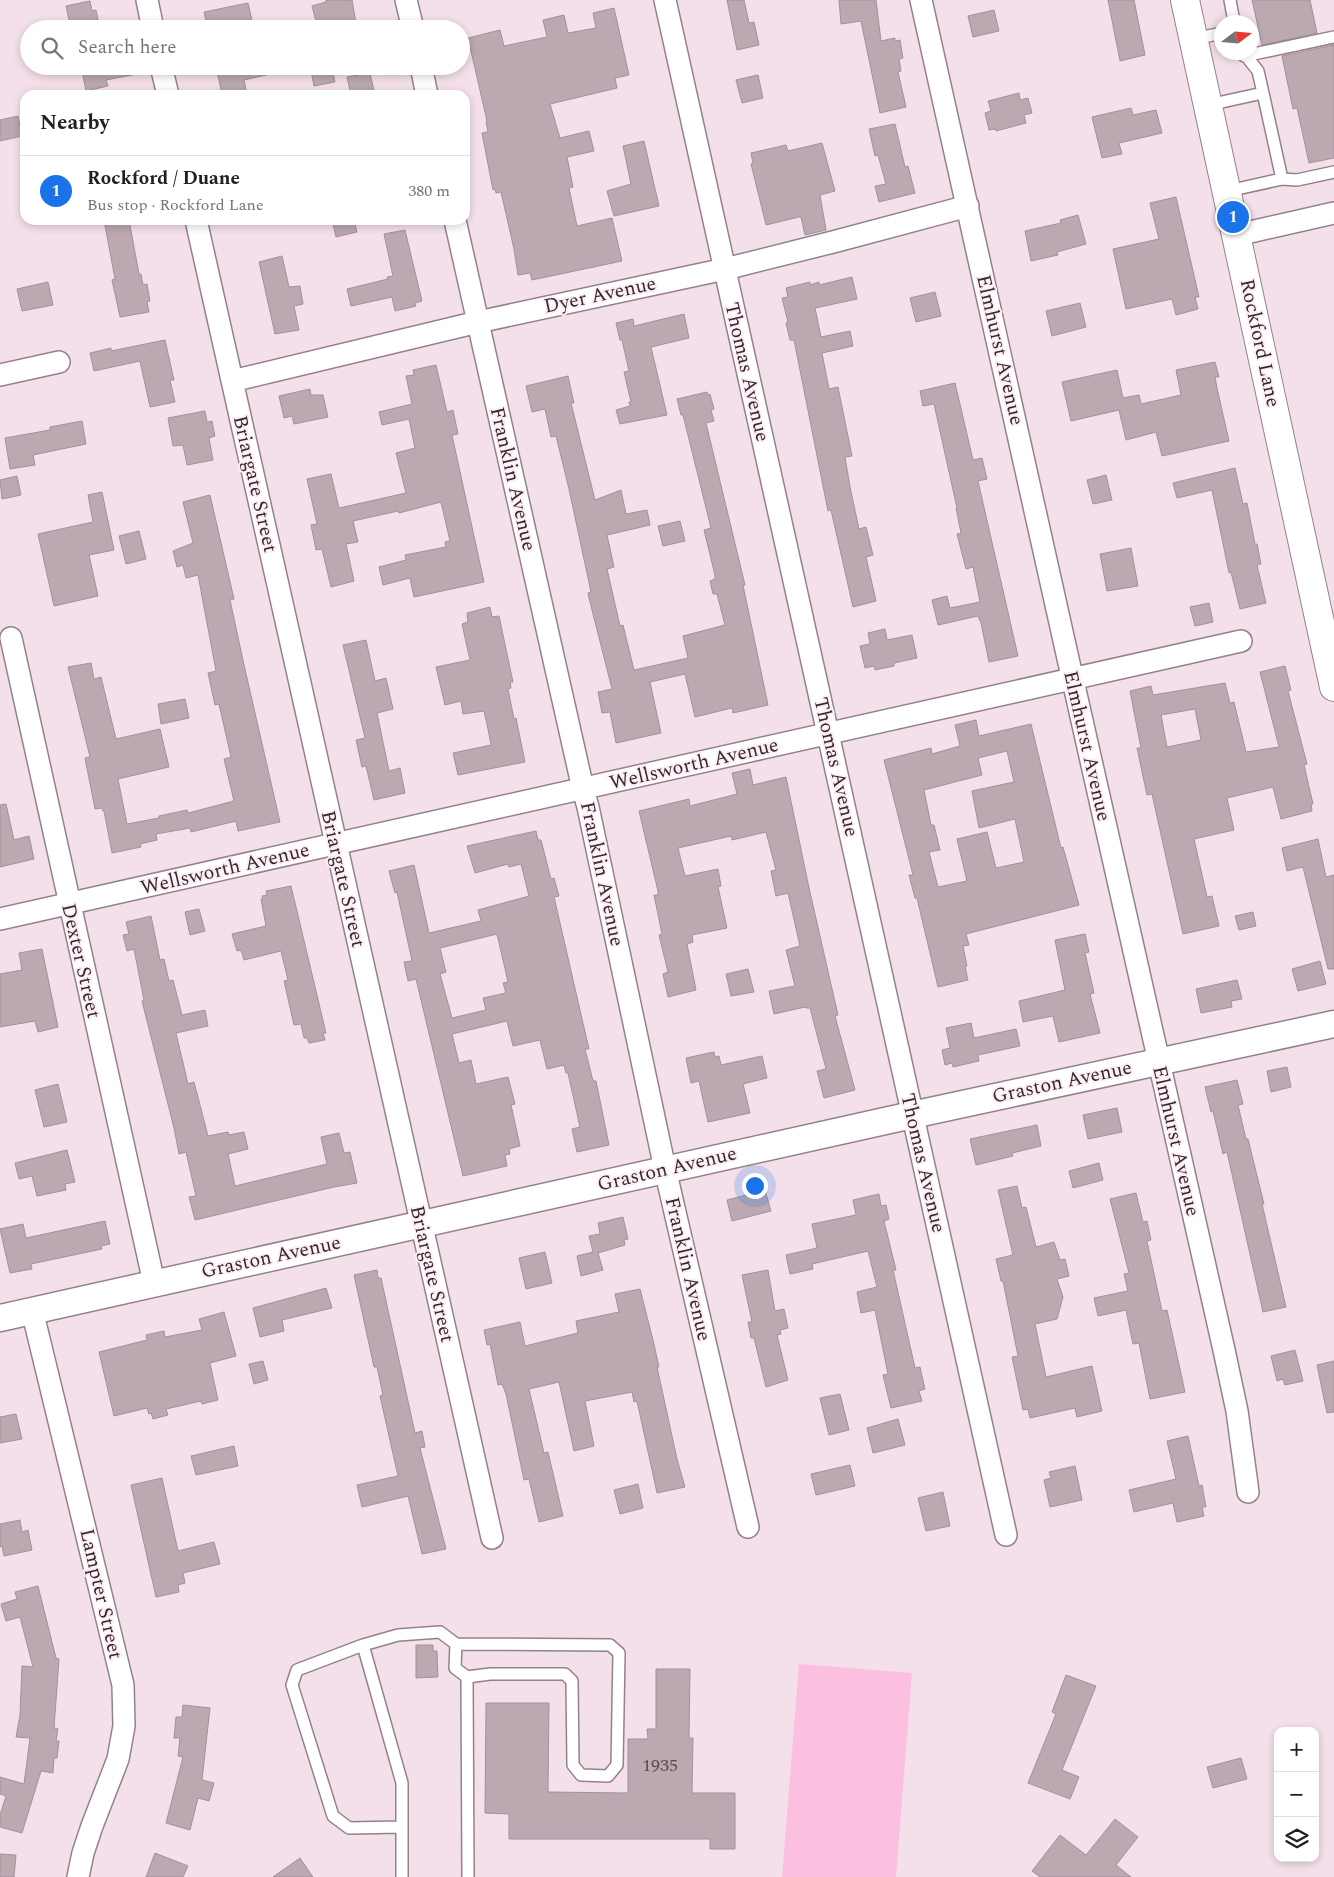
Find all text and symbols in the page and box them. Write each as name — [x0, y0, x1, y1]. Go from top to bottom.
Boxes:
north arrow — [1214, 15, 1259, 60]
search box — [20, 20, 470, 75]
text: Search here — [78, 33, 177, 62]
icon: search — [38, 34, 66, 62]
text: Nearby — [40, 107, 110, 139]
text: Rockford / Duane — [87, 164, 240, 193]
text: 1 — [52, 179, 60, 203]
text: 380 m — [408, 179, 450, 203]
text: Bus stop · Rockford Lane — [87, 193, 264, 217]
pin: 1 — [1217, 198, 1249, 236]
street label: Dyer Avenue — [541, 268, 659, 322]
street label: Elmhurst Avenue — [968, 272, 1032, 428]
street label: Rockford Lane — [1232, 276, 1288, 410]
street label: Thomas Avenue — [716, 299, 778, 445]
street label: Franklin Avenue — [482, 404, 544, 554]
street label: Briargate Street — [225, 413, 285, 555]
street label: Elmhurst Avenue — [1055, 668, 1119, 824]
street label: Thomas Avenue — [805, 694, 867, 840]
street label: Wellsworth Avenue — [606, 730, 782, 798]
street label: Franklin Avenue — [572, 799, 632, 949]
street label: Briargate Street — [313, 808, 373, 950]
street label: Wellsworth Avenue — [137, 835, 313, 903]
street label: Dexter Street — [53, 901, 109, 1021]
street label: Graston Avenue — [989, 1053, 1135, 1111]
street label: Elmhurst Avenue — [1144, 1063, 1208, 1219]
street label: Thomas Avenue — [892, 1090, 954, 1236]
street label: Graston Avenue — [594, 1138, 740, 1200]
your location — [742, 1173, 768, 1199]
street label: Franklin Avenue — [657, 1194, 719, 1344]
street label: Briargate Street — [402, 1203, 462, 1345]
street label: Graston Avenue — [198, 1228, 344, 1286]
street label: Lampter Street — [71, 1526, 131, 1662]
map controls — [1274, 1727, 1319, 1862]
button: + — [1274, 1727, 1319, 1772]
house number: 1935 — [642, 1752, 678, 1779]
button: − — [1274, 1772, 1319, 1817]
button: layers — [1274, 1817, 1319, 1862]

